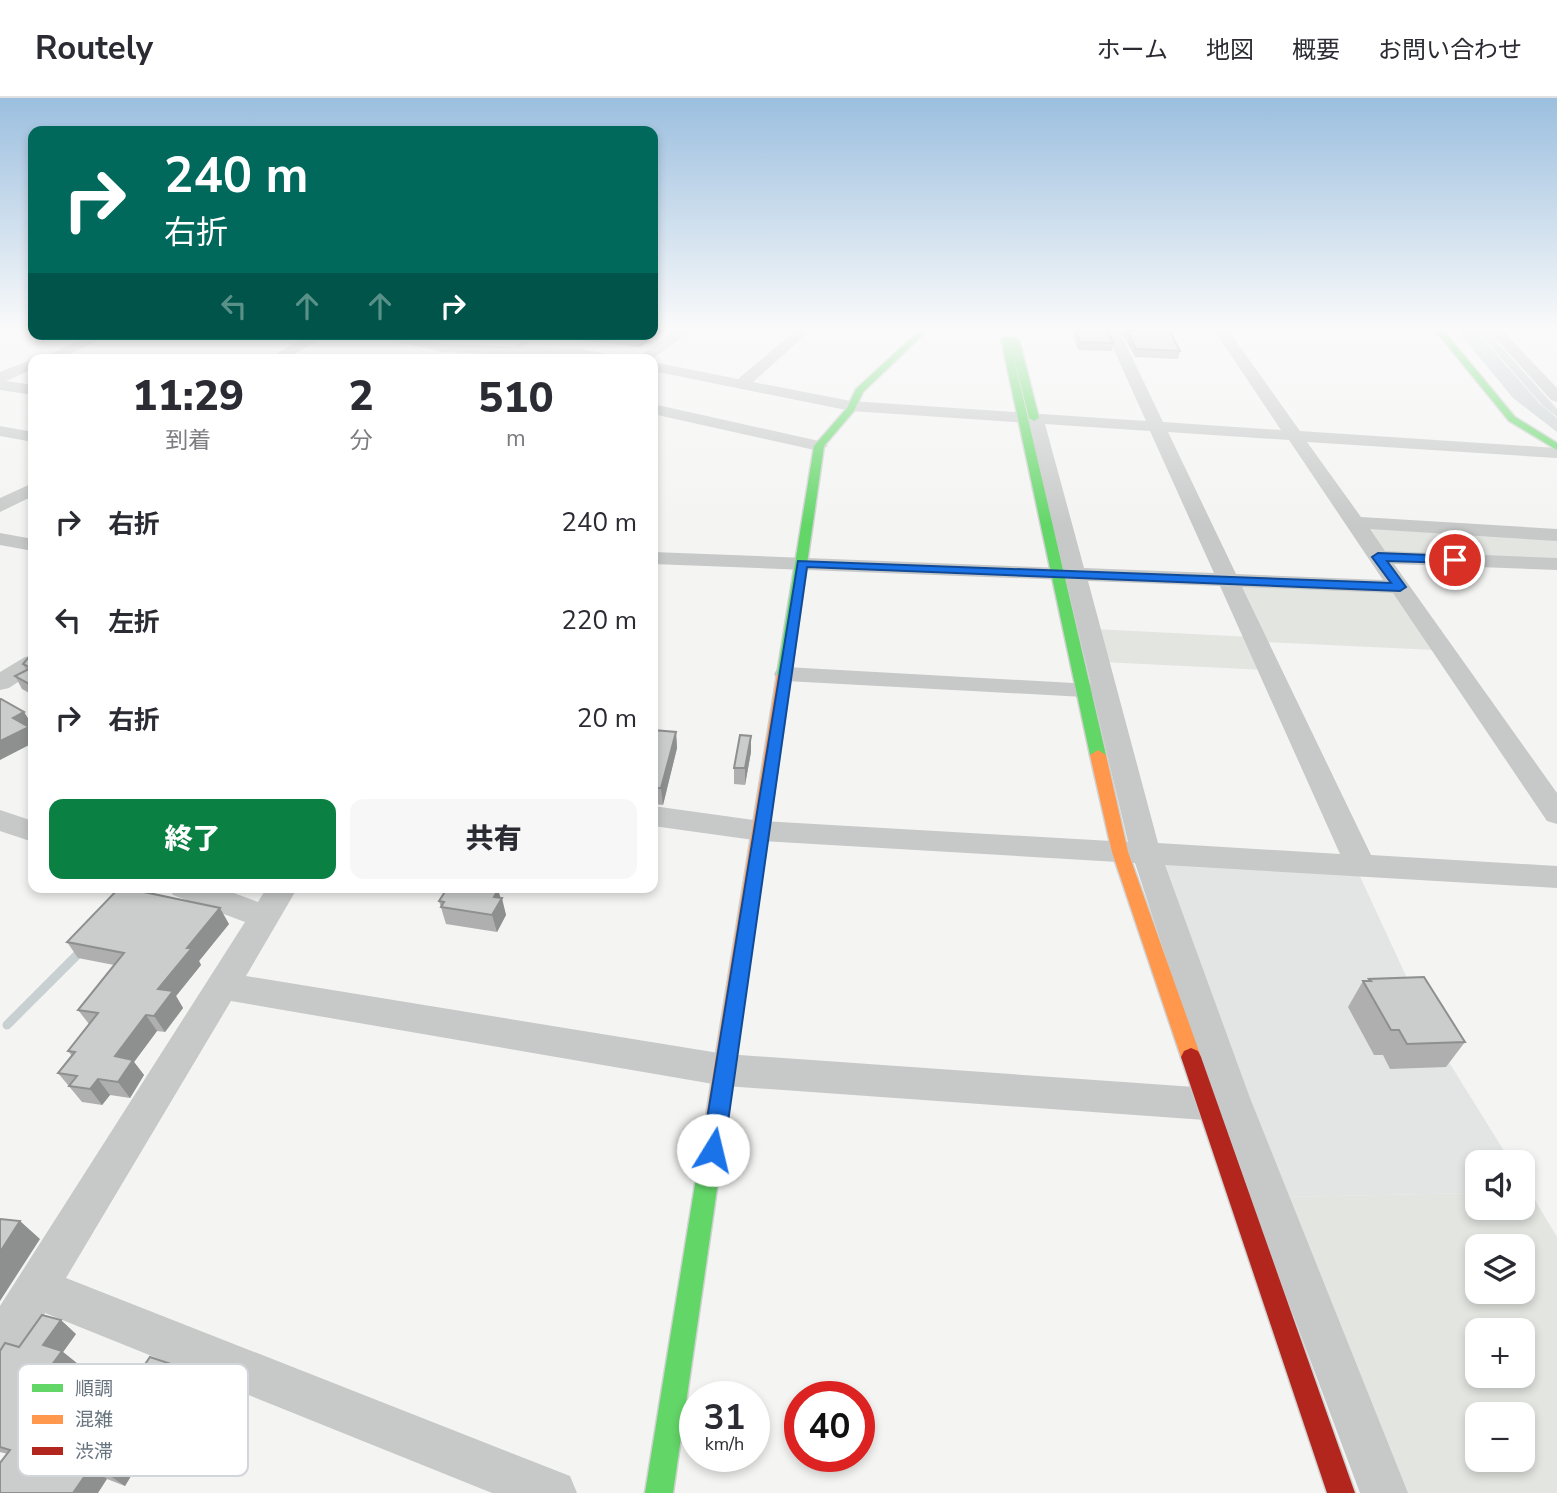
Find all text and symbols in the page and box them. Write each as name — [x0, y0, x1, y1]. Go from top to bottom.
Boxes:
text: Routely — [35, 26, 153, 71]
text: ホーム — [1097, 34, 1168, 66]
text: 地図 — [1206, 34, 1254, 66]
text: 概要 — [1292, 34, 1340, 66]
text: お問い合わせ — [1378, 34, 1522, 66]
text: 240 m — [164, 142, 308, 209]
icon: right — [49, 154, 140, 245]
text: 右折 — [164, 211, 228, 254]
icon: left — [215, 287, 253, 325]
icon: ahead — [288, 287, 326, 325]
icon: ahead — [361, 287, 399, 325]
icon: right — [434, 287, 472, 325]
text: 11:29 — [132, 368, 244, 425]
text: 2 — [348, 368, 374, 425]
text: 510 — [478, 370, 554, 427]
text: m — [506, 423, 526, 454]
text: 到着 — [165, 425, 211, 456]
text: 分 — [350, 425, 373, 456]
icon: right — [49, 503, 87, 541]
text: 240 m — [561, 505, 637, 540]
text: 右折 — [108, 507, 160, 542]
pin — [1425, 530, 1485, 590]
icon: arrive — [1436, 541, 1474, 579]
icon: left — [49, 601, 87, 639]
text: 220 m — [561, 603, 637, 638]
text: 左折 — [108, 605, 160, 640]
icon: right — [49, 699, 87, 737]
text: 20 m — [577, 701, 637, 736]
text: 右折 — [108, 703, 160, 738]
button: 終了 — [49, 799, 336, 879]
button: 共有 — [350, 799, 637, 879]
position arrow — [676, 1113, 750, 1187]
map controls — [1465, 1150, 1535, 1472]
button: sound — [1465, 1150, 1535, 1220]
button: layers — [1465, 1234, 1535, 1304]
button: + — [1465, 1318, 1535, 1388]
legend — [18, 1364, 248, 1476]
text: 順調 — [75, 1376, 113, 1402]
speed limit sign: 40 — [784, 1381, 875, 1472]
text: 31 — [703, 1394, 746, 1441]
button: − — [1465, 1402, 1535, 1472]
text: 混雑 — [75, 1407, 113, 1433]
text: km/h — [705, 1432, 744, 1456]
text: 渋滞 — [75, 1439, 113, 1465]

